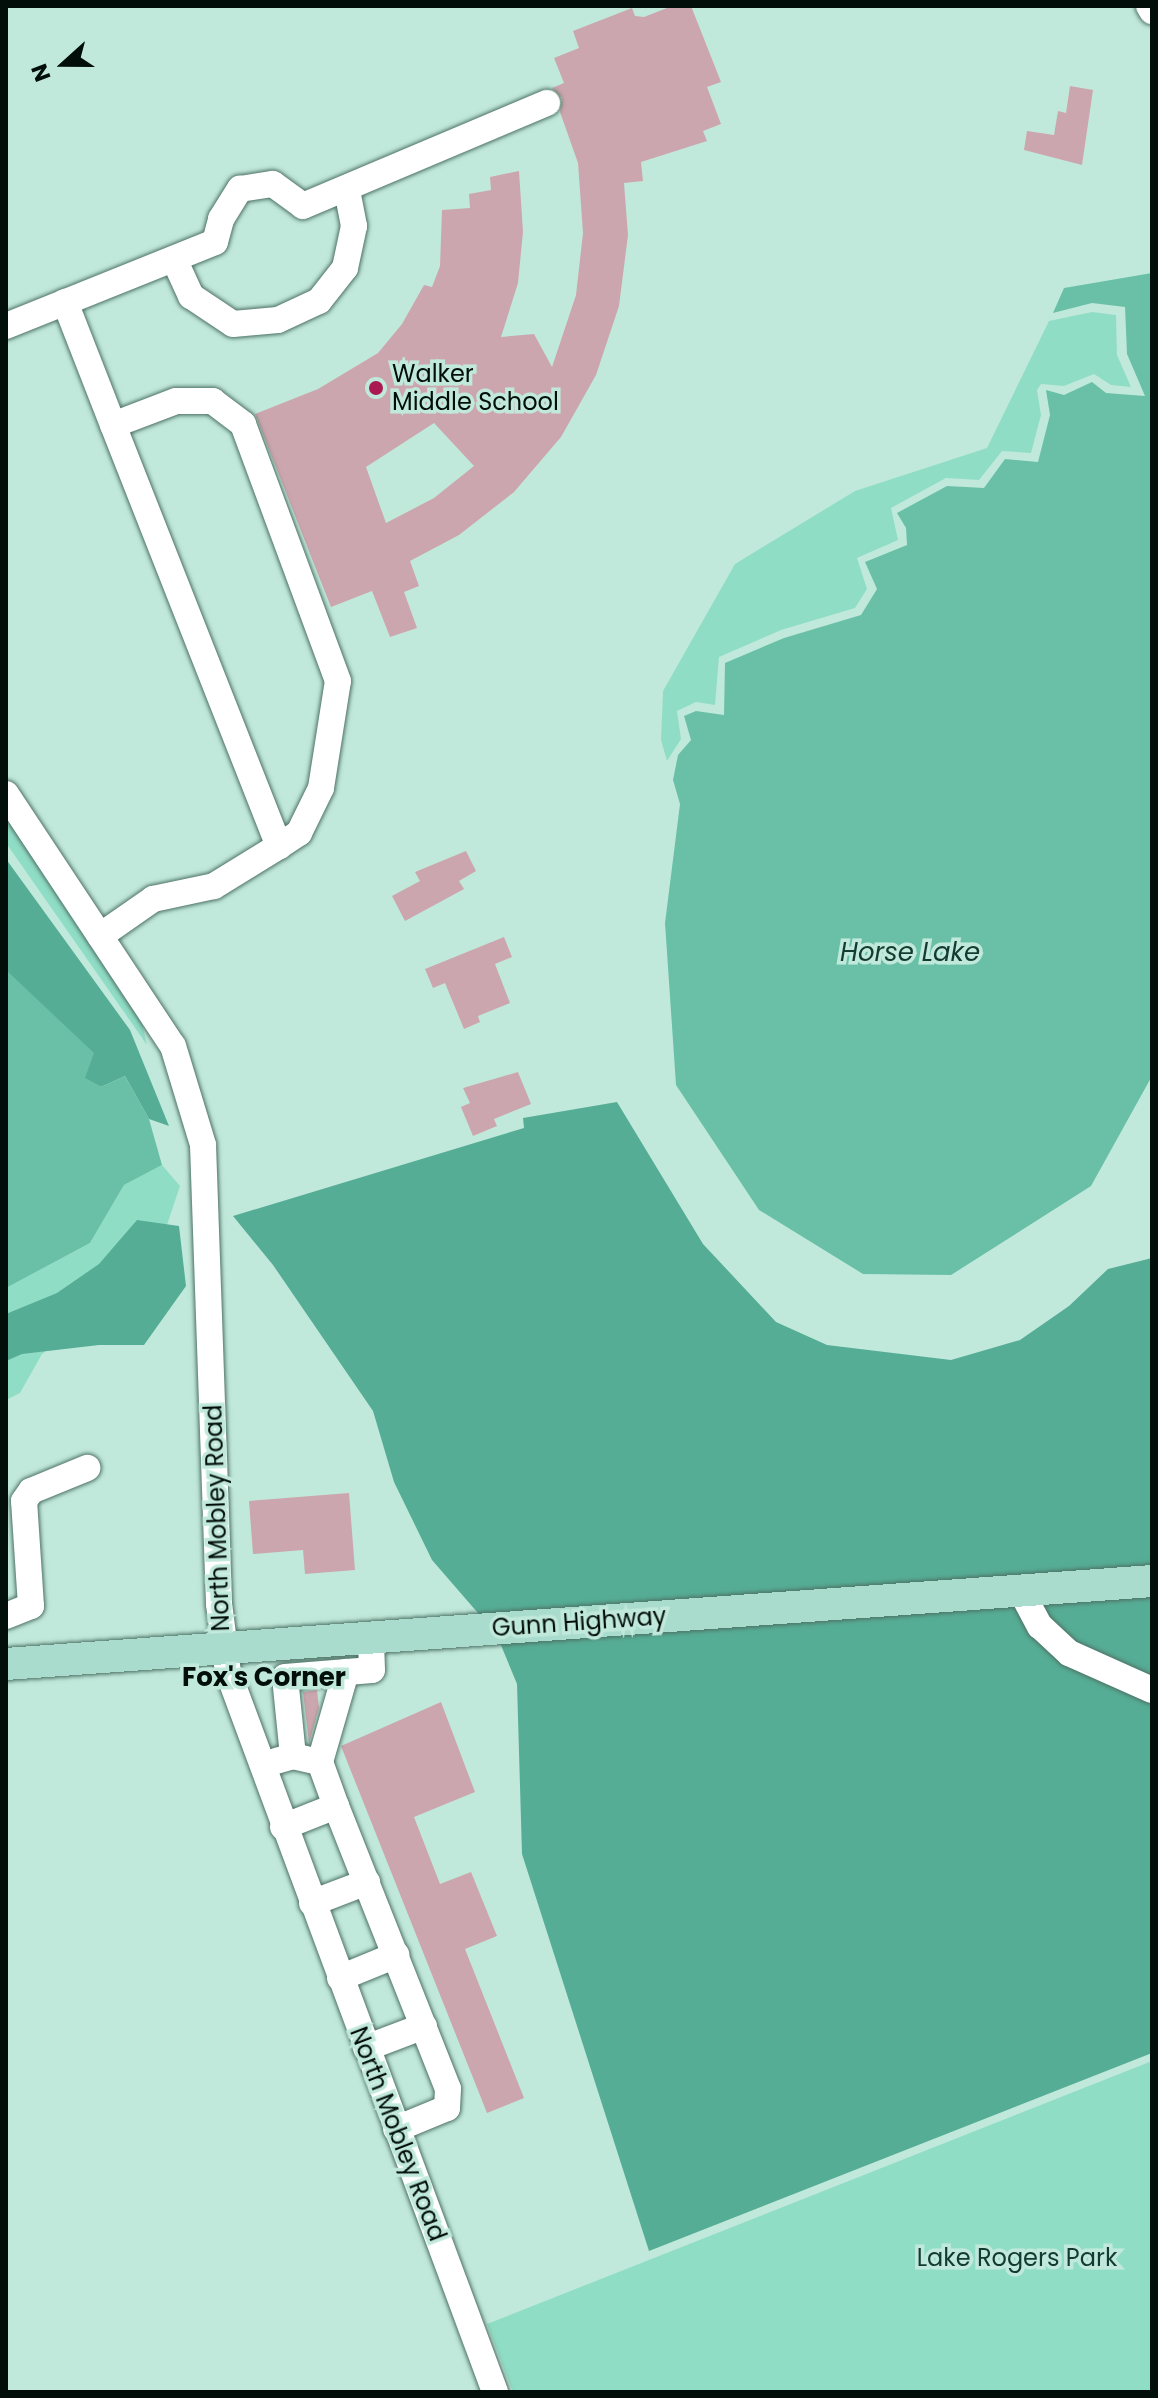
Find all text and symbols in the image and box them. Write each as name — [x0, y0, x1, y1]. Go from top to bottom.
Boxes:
north arrow — [24, 24, 104, 104]
text: N — [24, 60, 59, 86]
place label: Walker Middle School — [392, 360, 559, 416]
marker: Walker Middle School — [367, 379, 385, 397]
water label: Horse Lake — [840, 937, 980, 969]
street label: North Mobley Road — [199, 1404, 235, 1632]
street label: Gunn Highway — [491, 1602, 667, 1642]
district label: Fox's Corner — [182, 1662, 346, 1694]
street label: North Mobley Road — [344, 2023, 452, 2245]
park label: Lake Rogers Park — [917, 2244, 1117, 2272]

